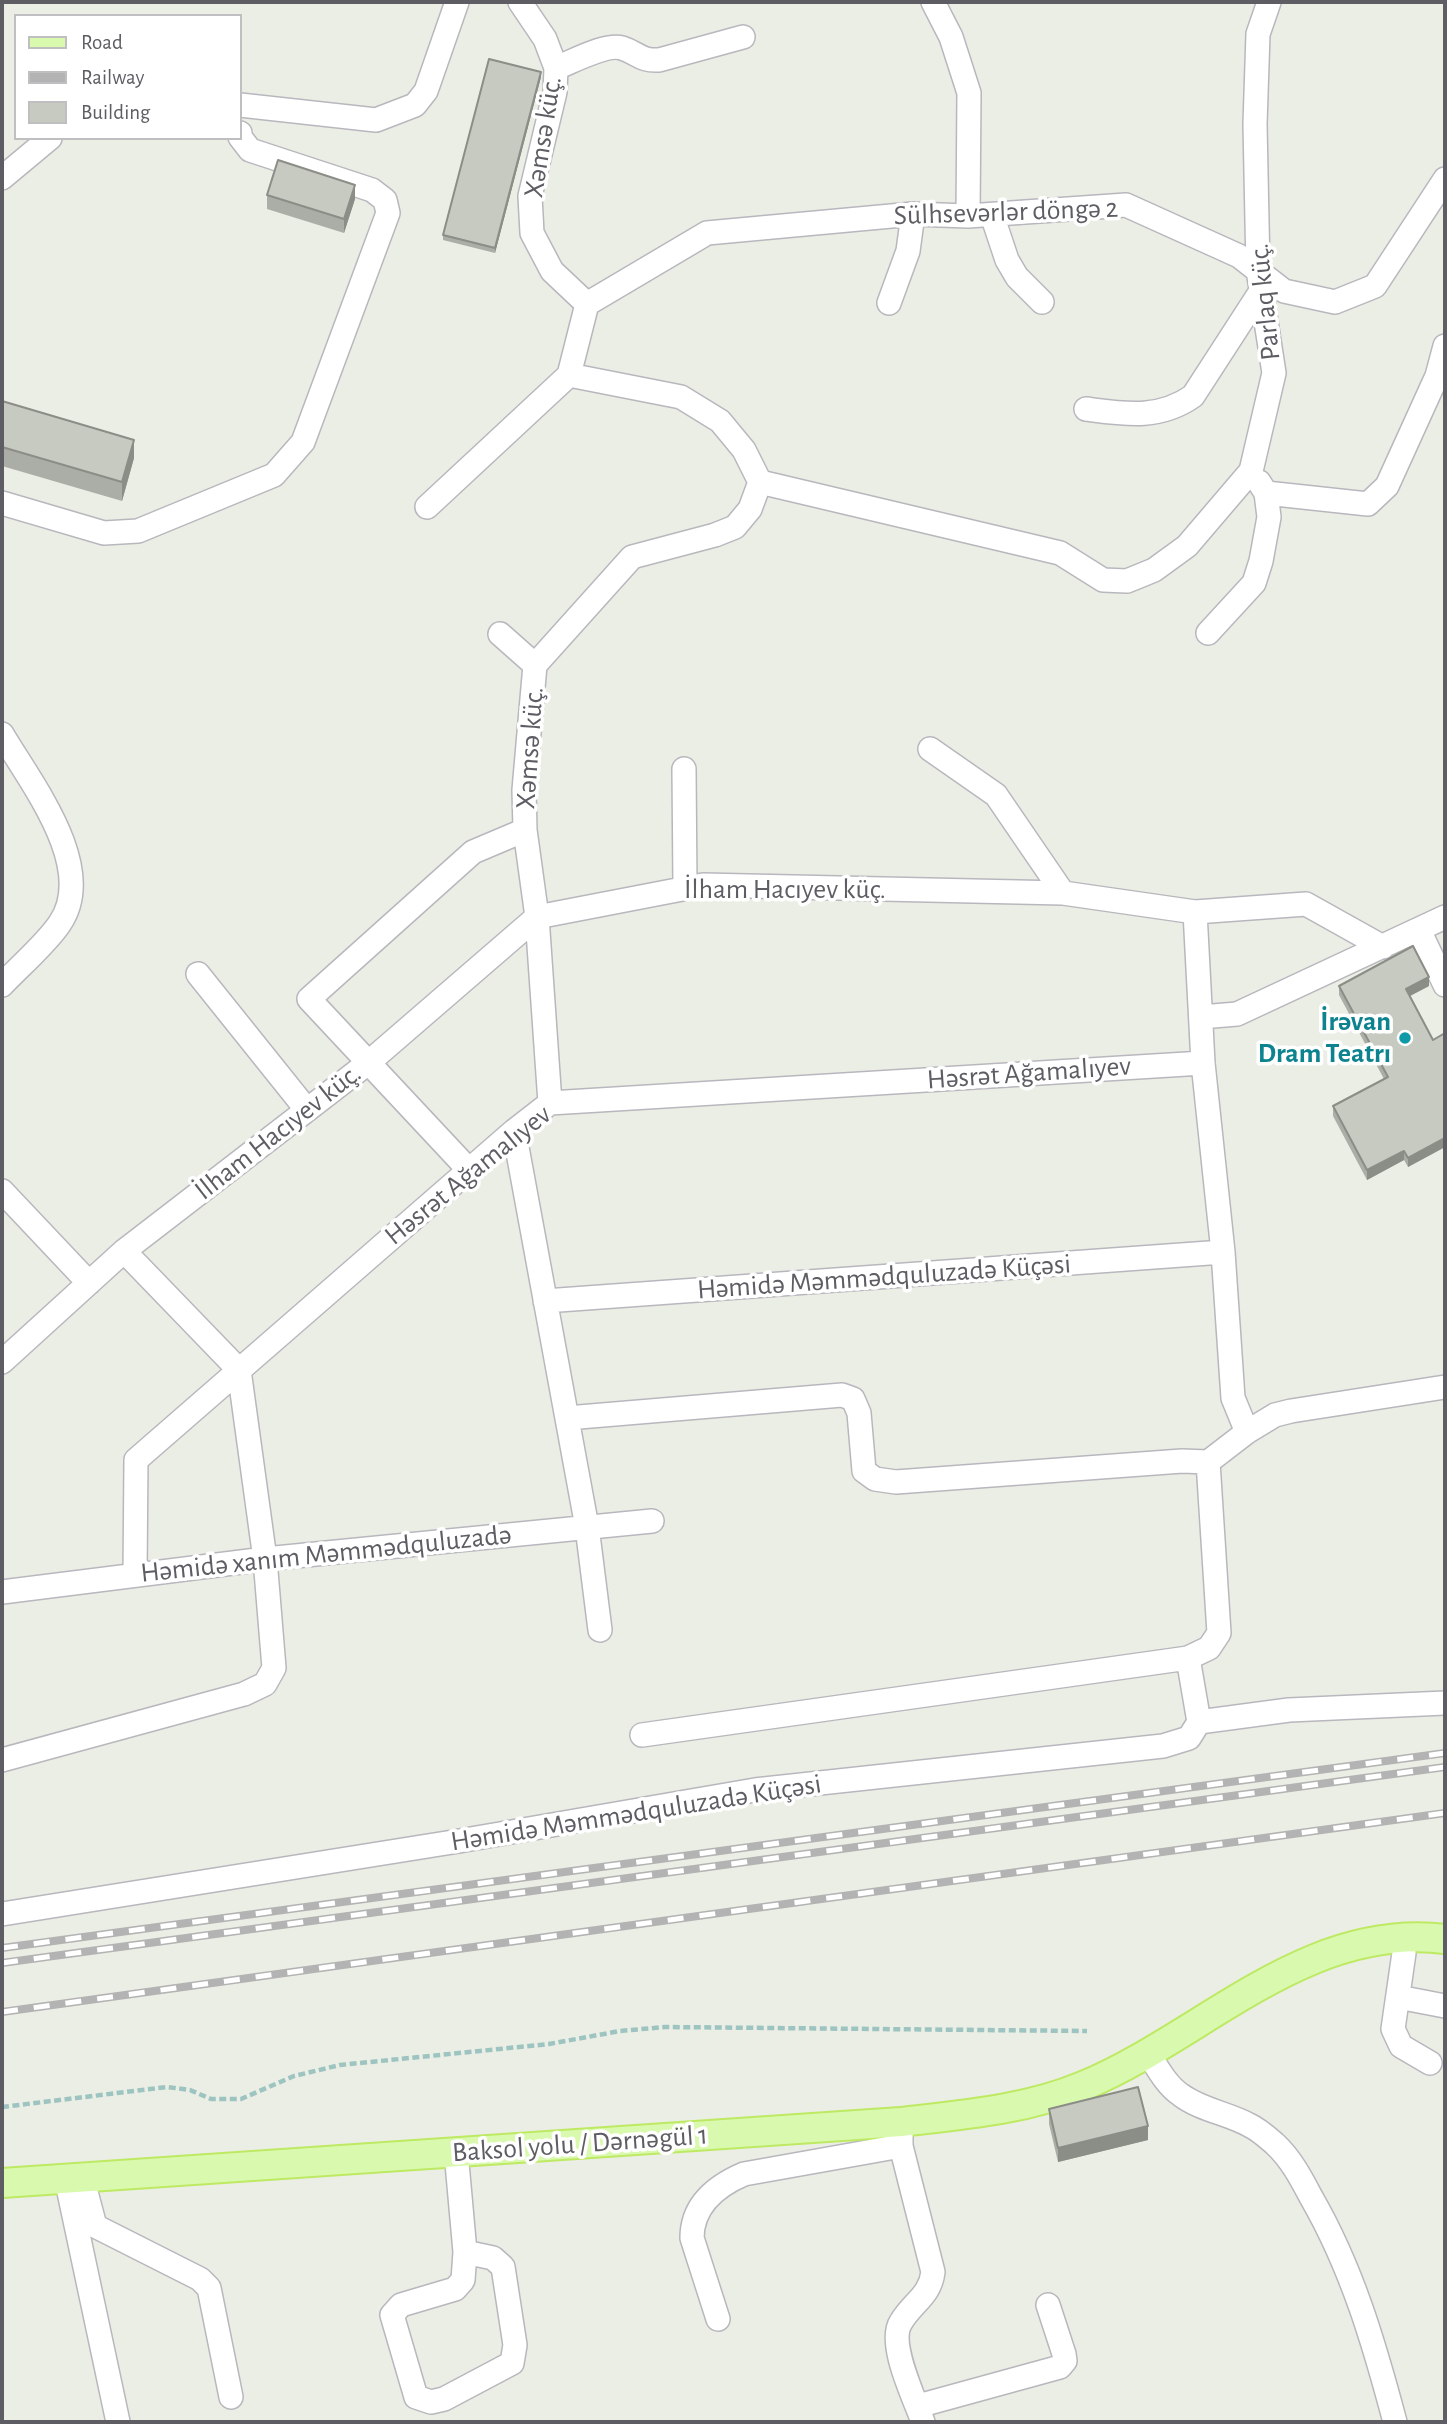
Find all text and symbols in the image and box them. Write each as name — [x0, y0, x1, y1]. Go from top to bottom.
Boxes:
legend — [14, 14, 242, 140]
text: Road — [81, 32, 123, 53]
text: Railway — [81, 67, 144, 88]
street label: Xəmsə küç. — [517, 74, 569, 200]
text: Building — [81, 102, 150, 123]
street label: Sülhsevərlər döngə 2 — [893, 191, 1119, 233]
street label: Parlaq küç. — [1242, 242, 1288, 362]
street label: Xəmsə küç. — [509, 686, 551, 810]
street label: İlham Hacıyev küç. — [684, 873, 886, 907]
place label: İrəvan Dram Teatrı — [1258, 1005, 1391, 1071]
marker: İrəvan Dram Teatrı — [1397, 1030, 1413, 1046]
street label: Həsrət Ağamalıyev — [926, 1049, 1132, 1097]
street label: İlham Hacıyev küç. — [188, 1057, 368, 1207]
street label: Həsrət Ağamalıyev — [378, 1098, 558, 1252]
street label: Həmidə Məmmədquluzadə Küçəsi — [696, 1247, 1072, 1307]
street label: Həmidə xanım Məmmədquluzadə — [139, 1518, 513, 1590]
street label: Həmidə Məmmədquluzadə Küçəsi — [448, 1767, 824, 1859]
street label: Baksol yolu / Dərnəgül 1 — [451, 2118, 709, 2170]

